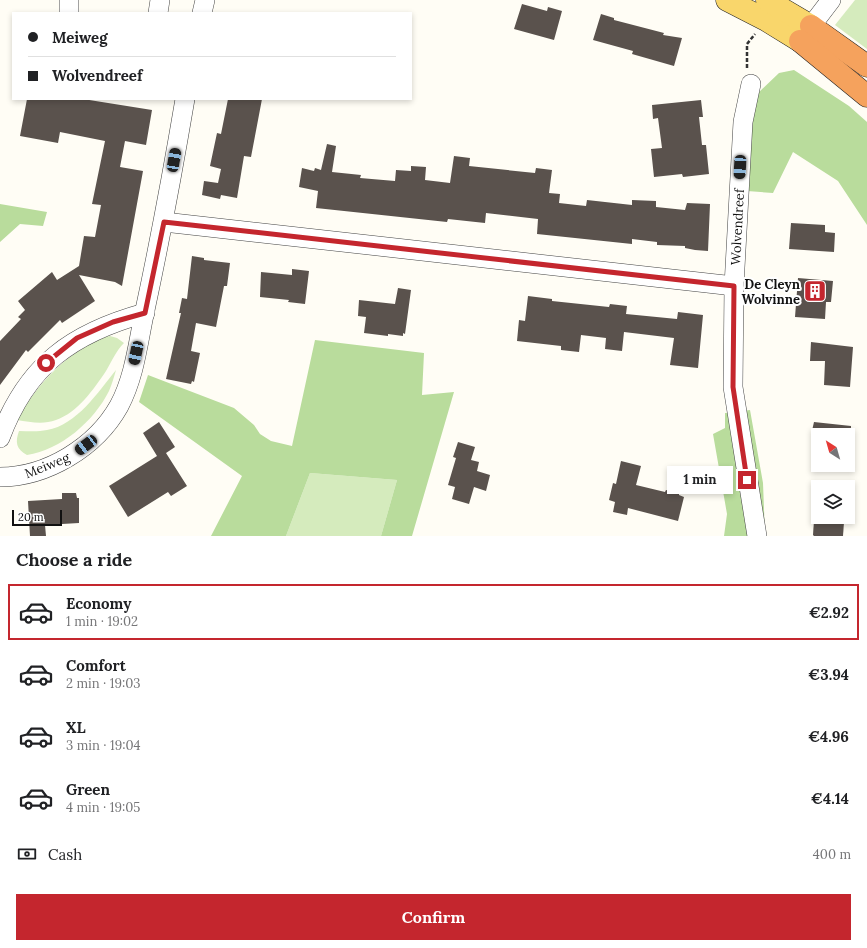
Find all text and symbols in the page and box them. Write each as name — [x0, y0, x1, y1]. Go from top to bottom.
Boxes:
text: Meiweg — [52, 28, 108, 47]
text: Wolvendreef — [52, 66, 142, 85]
car — [166, 147, 182, 173]
car — [733, 155, 747, 179]
street label: Wolvendreef — [727, 187, 748, 266]
place label: De Cleyn Wolvinne — [742, 276, 801, 308]
building icon: De Cleyn Wolvinne — [802, 278, 828, 304]
car — [128, 340, 144, 366]
route start — [37, 354, 55, 372]
north arrow — [811, 428, 855, 472]
map controls — [811, 428, 855, 524]
car — [73, 433, 99, 457]
street label: Meiweg — [22, 448, 73, 482]
callout: 1 min — [667, 466, 733, 494]
text: 1 min — [683, 471, 717, 488]
route end — [738, 471, 756, 489]
button: layers — [811, 480, 855, 524]
scale bar — [12, 508, 62, 527]
text: 20 m — [18, 510, 43, 524]
text: Choose a ride — [16, 548, 132, 571]
icon: car — [18, 594, 54, 630]
text: Economy — [66, 594, 131, 613]
text: €2.92 — [809, 603, 849, 622]
text: 1 min · 19:02 — [66, 613, 138, 630]
icon: car — [18, 656, 54, 692]
text: Comfort — [66, 656, 126, 675]
text: €3.94 — [808, 665, 849, 684]
text: 2 min · 19:03 — [66, 675, 140, 692]
icon: car — [18, 718, 54, 754]
text: XL — [66, 718, 86, 737]
text: €4.96 — [808, 727, 849, 746]
text: 3 min · 19:04 — [66, 737, 141, 754]
icon: car — [18, 780, 54, 816]
text: Green — [66, 780, 110, 799]
text: €4.14 — [811, 789, 849, 808]
text: 4 min · 19:05 — [66, 799, 140, 816]
icon: cash — [16, 843, 38, 865]
text: Cash — [48, 845, 82, 864]
text: 400 m — [813, 846, 851, 863]
button: Confirm — [16, 894, 851, 940]

